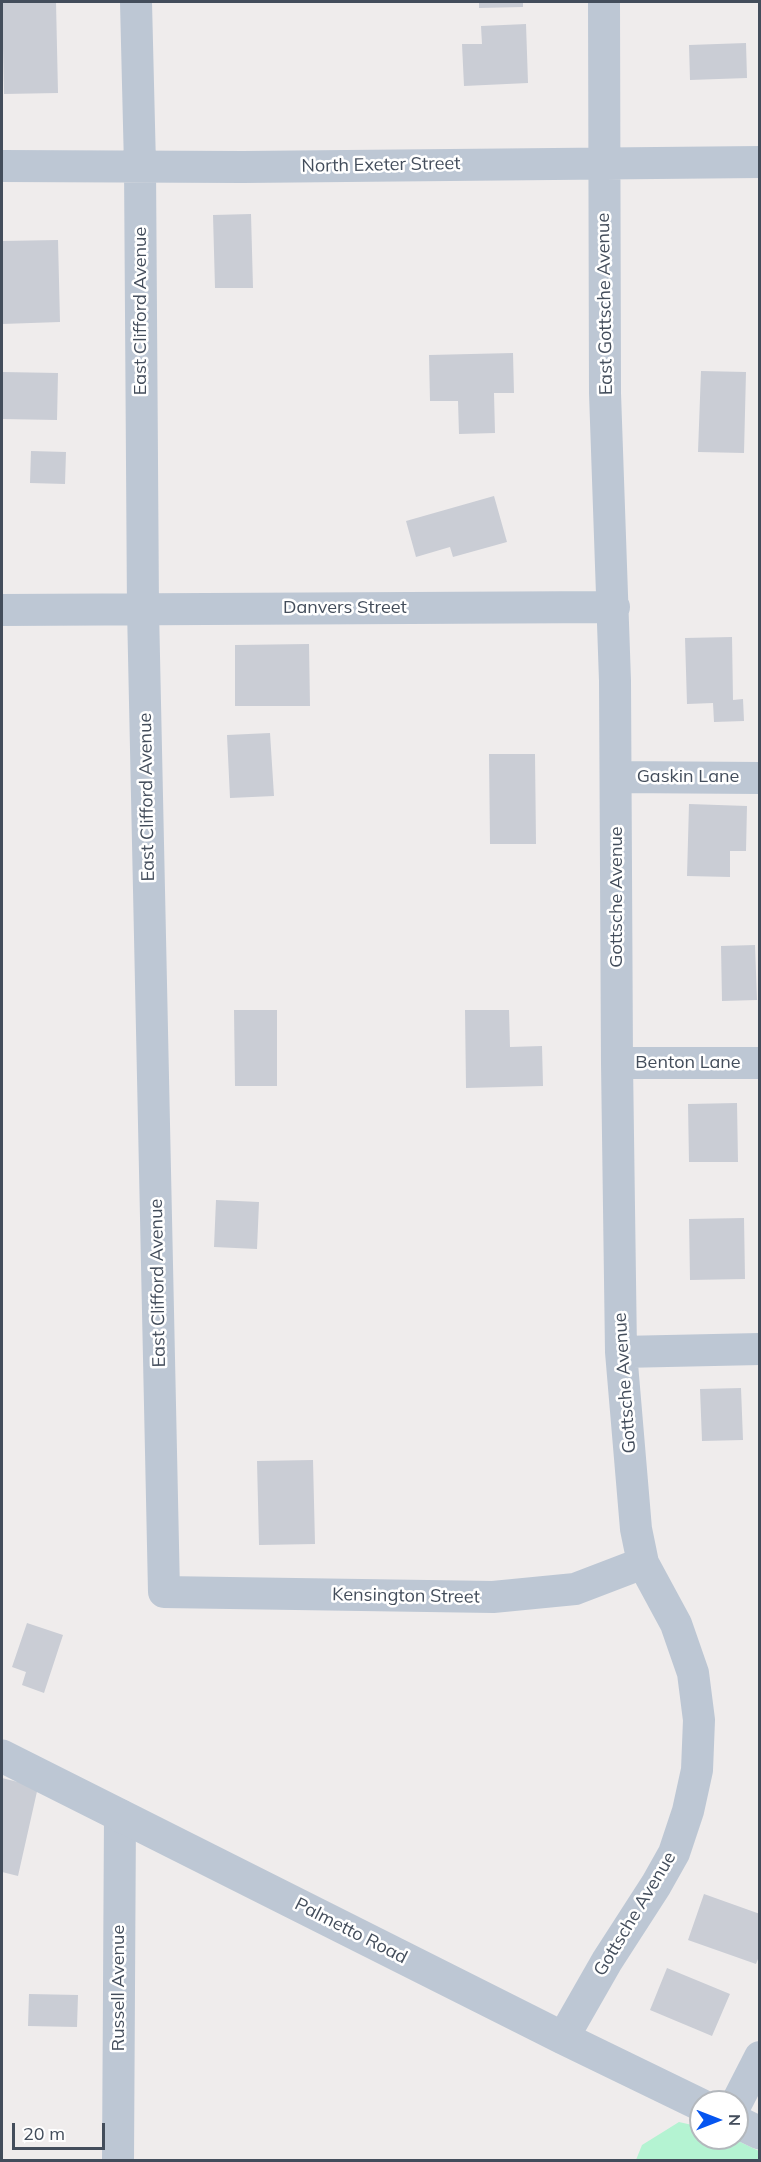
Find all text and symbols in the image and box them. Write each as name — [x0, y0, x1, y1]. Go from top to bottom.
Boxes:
street label: North Exeter Street — [301, 153, 461, 177]
street label: East Gottsche Avenue — [593, 213, 617, 395]
street label: East Clifford Avenue — [130, 227, 152, 395]
street label: Danvers Street — [283, 597, 407, 619]
street label: East Clifford Avenue — [135, 713, 159, 881]
street label: Gaskin Lane — [637, 766, 739, 788]
street label: Gottsche Avenue — [606, 826, 628, 968]
street label: Benton Lane — [635, 1052, 741, 1074]
street label: East Clifford Avenue — [146, 1199, 170, 1367]
street label: Gottsche Avenue — [609, 1312, 641, 1454]
street label: Kensington Street — [332, 1584, 480, 1608]
street label: Gottsche Avenue — [589, 1848, 681, 1980]
street label: Palmetto Road — [291, 1893, 411, 1969]
street label: Russell Avenue — [108, 1925, 130, 2051]
north arrow — [689, 2090, 749, 2150]
scale bar — [15, 2111, 108, 2149]
text: N — [725, 2114, 745, 2126]
text: 20 m — [23, 2122, 65, 2145]

